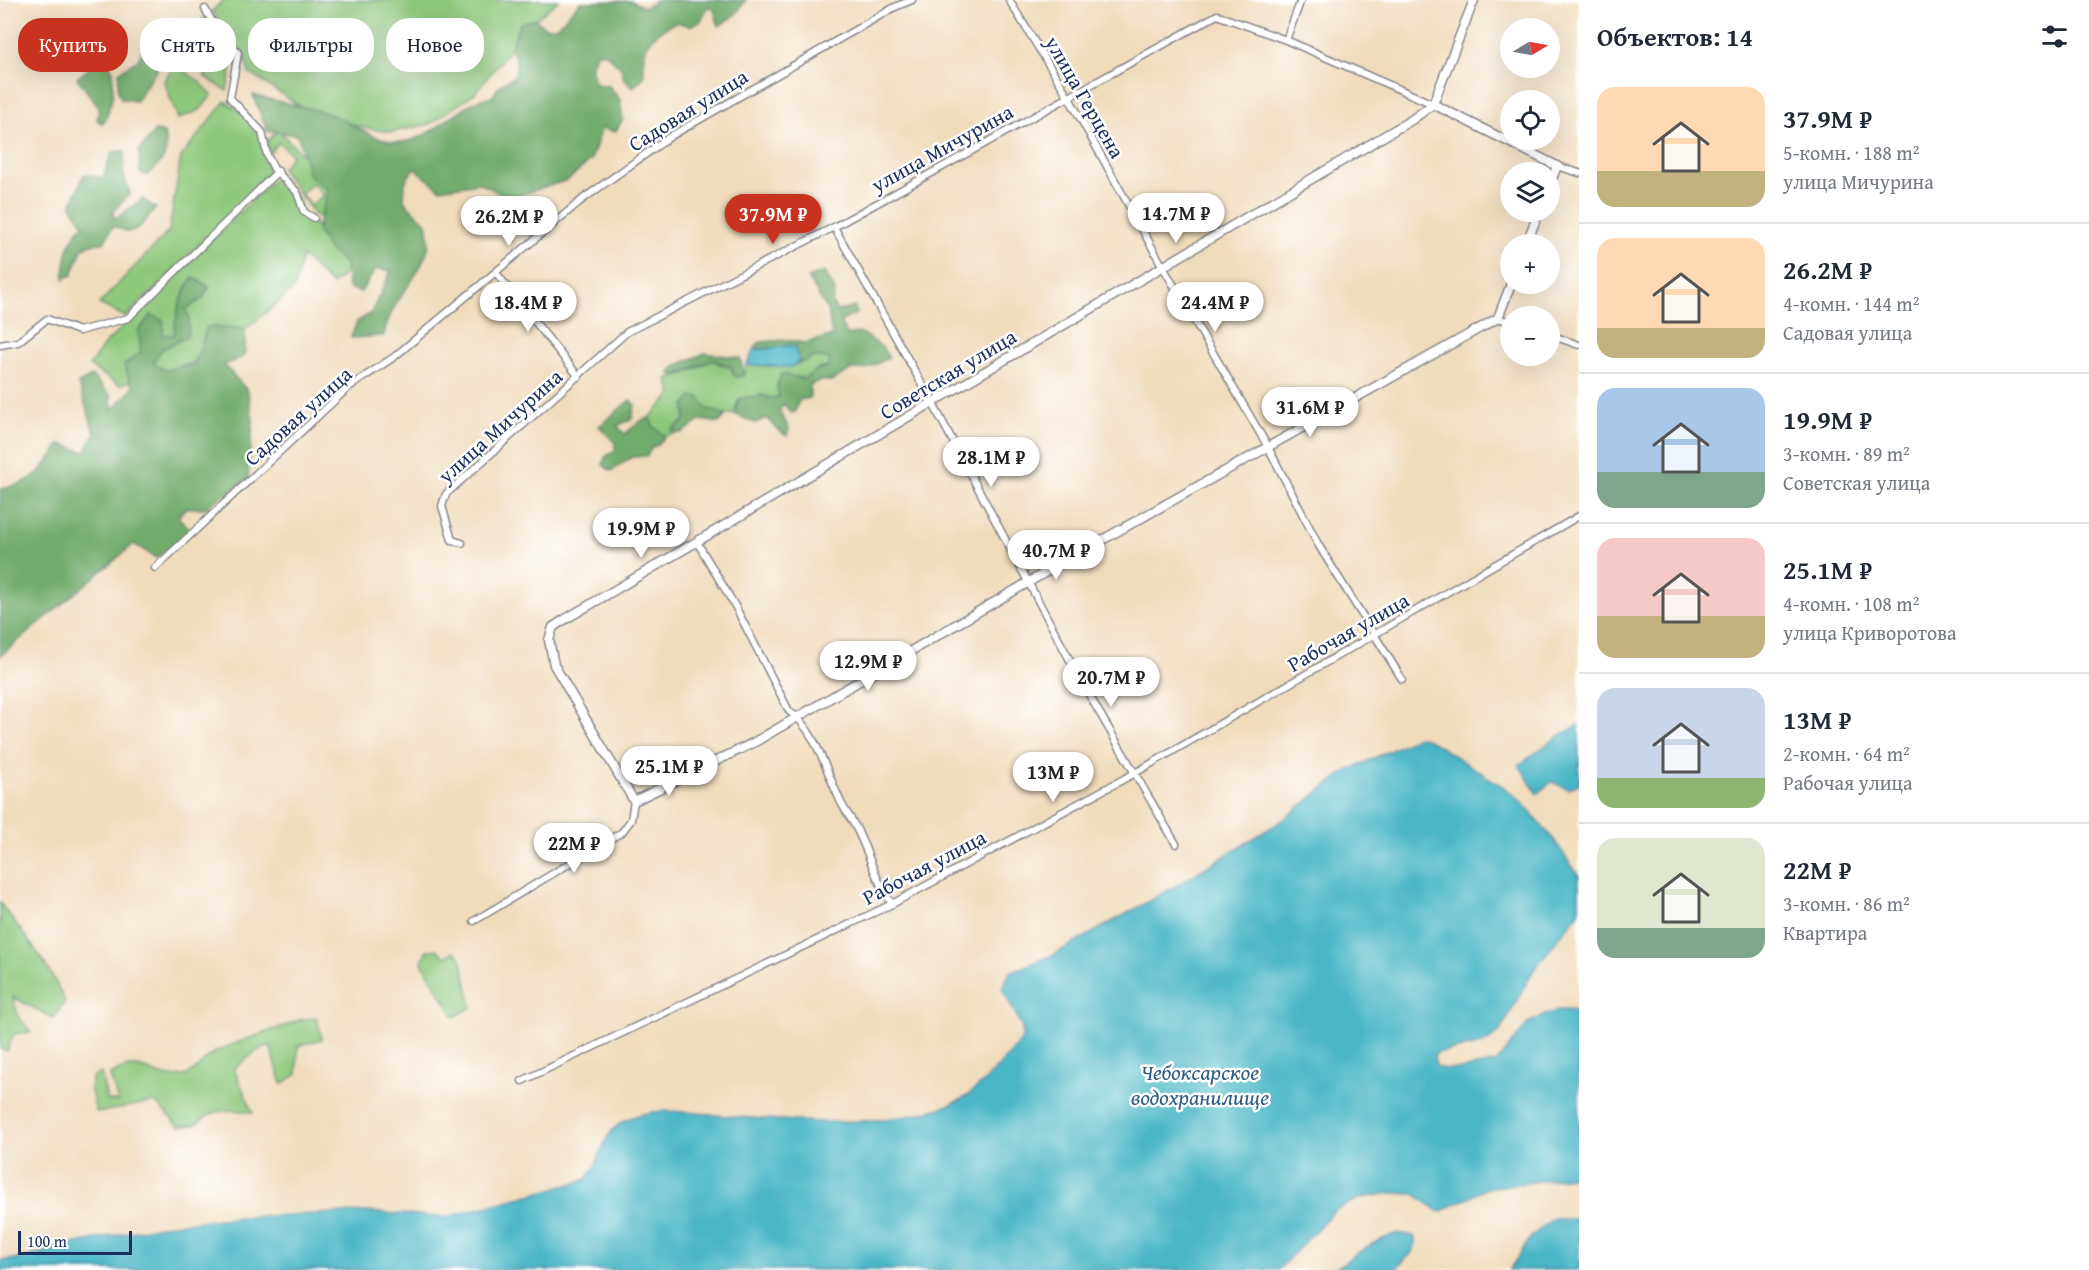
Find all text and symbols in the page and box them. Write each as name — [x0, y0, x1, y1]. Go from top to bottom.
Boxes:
text: Объектов: 14 — [1597, 17, 1753, 56]
chip: Купить — [18, 18, 128, 72]
chip: Снять — [140, 18, 236, 72]
chip: Фильтры — [248, 18, 374, 72]
chip: Новое — [386, 18, 484, 72]
north arrow — [1500, 18, 1560, 78]
map controls — [1500, 18, 1560, 366]
icon: filters — [2038, 20, 2071, 53]
street label: улица Герцена — [1037, 29, 1133, 164]
street label: Садовая улица — [622, 61, 754, 159]
button: locate — [1500, 90, 1560, 150]
street label: улица Мичурина — [864, 96, 1019, 200]
text: 37.9M ₽ — [1783, 99, 1872, 138]
icon: home — [1645, 111, 1717, 183]
text: 5-комн. · 188 m² — [1783, 138, 1919, 167]
button: layers — [1500, 162, 1560, 222]
text: улица Мичурина — [1783, 167, 1934, 196]
pin: 14.7M ₽ — [1121, 193, 1231, 244]
pin: 37.9M ₽ — [718, 194, 828, 245]
pin: 26.2M ₽ — [454, 196, 564, 247]
text: 14.7M ₽ — [1142, 198, 1210, 227]
text: 37.9M ₽ — [739, 199, 807, 228]
text: 26.2M ₽ — [475, 201, 543, 230]
button: + — [1500, 234, 1560, 294]
text: 26.2M ₽ — [1783, 250, 1872, 289]
icon: home — [1645, 262, 1717, 334]
pin: 18.4M ₽ — [473, 282, 583, 333]
pin: 24.4M ₽ — [1160, 282, 1270, 333]
text: 18.4M ₽ — [494, 287, 562, 316]
text: 24.4M ₽ — [1181, 287, 1249, 316]
text: 4-комн. · 144 m² — [1783, 289, 1919, 318]
button: − — [1500, 306, 1560, 366]
text: Садовая улица — [1783, 318, 1912, 347]
street label: Советская улица — [874, 321, 1022, 427]
street label: Садовая улица — [237, 359, 359, 473]
street label: улица Мичурина — [430, 362, 569, 491]
pin: 31.6M ₽ — [1255, 387, 1365, 438]
text: 31.6M ₽ — [1276, 392, 1344, 421]
text: 19.9M ₽ — [1783, 400, 1872, 439]
icon: home — [1645, 412, 1717, 484]
pin: 28.1M ₽ — [936, 437, 1046, 488]
text: 3-комн. · 89 m² — [1783, 439, 1910, 468]
text: 28.1M ₽ — [957, 442, 1025, 471]
text: Советская улица — [1783, 468, 1930, 497]
pin: 19.9M ₽ — [586, 508, 696, 559]
text: 19.9M ₽ — [607, 513, 675, 542]
pin: 40.7M ₽ — [1001, 530, 1111, 581]
text: 40.7M ₽ — [1022, 535, 1090, 564]
text: 25.1M ₽ — [1783, 550, 1872, 589]
icon: home — [1645, 562, 1717, 634]
street label: Рабочая улица — [1281, 585, 1415, 679]
text: 4-комн. · 108 m² — [1783, 589, 1919, 618]
text: улица Криворотова — [1783, 618, 1956, 647]
pin: 12.9M ₽ — [813, 641, 923, 692]
text: 12.9M ₽ — [834, 646, 902, 675]
pin: 20.7M ₽ — [1056, 657, 1166, 708]
text: 20.7M ₽ — [1077, 662, 1145, 691]
text: 13M ₽ — [1783, 700, 1852, 739]
icon: home — [1645, 712, 1717, 784]
text: 2-комн. · 64 m² — [1783, 739, 1910, 768]
pin: 25.1M ₽ — [614, 746, 724, 797]
text: 25.1M ₽ — [635, 751, 703, 780]
pin: 13M ₽ — [1011, 752, 1095, 803]
text: 13M ₽ — [1027, 757, 1079, 786]
text: Рабочая улица — [1783, 768, 1912, 797]
street label: Рабочая улица — [857, 821, 991, 913]
pin: 22M ₽ — [532, 823, 616, 874]
text: 22M ₽ — [548, 828, 600, 857]
text: 22M ₽ — [1783, 850, 1852, 889]
icon: home — [1645, 862, 1717, 934]
text: 3-комн. · 86 m² — [1783, 889, 1910, 918]
text: Квартира — [1783, 918, 1867, 947]
water label: Чебоксарское водохранилище — [1131, 1056, 1269, 1113]
scale bar — [18, 1228, 132, 1256]
text: 100 m — [27, 1229, 67, 1253]

